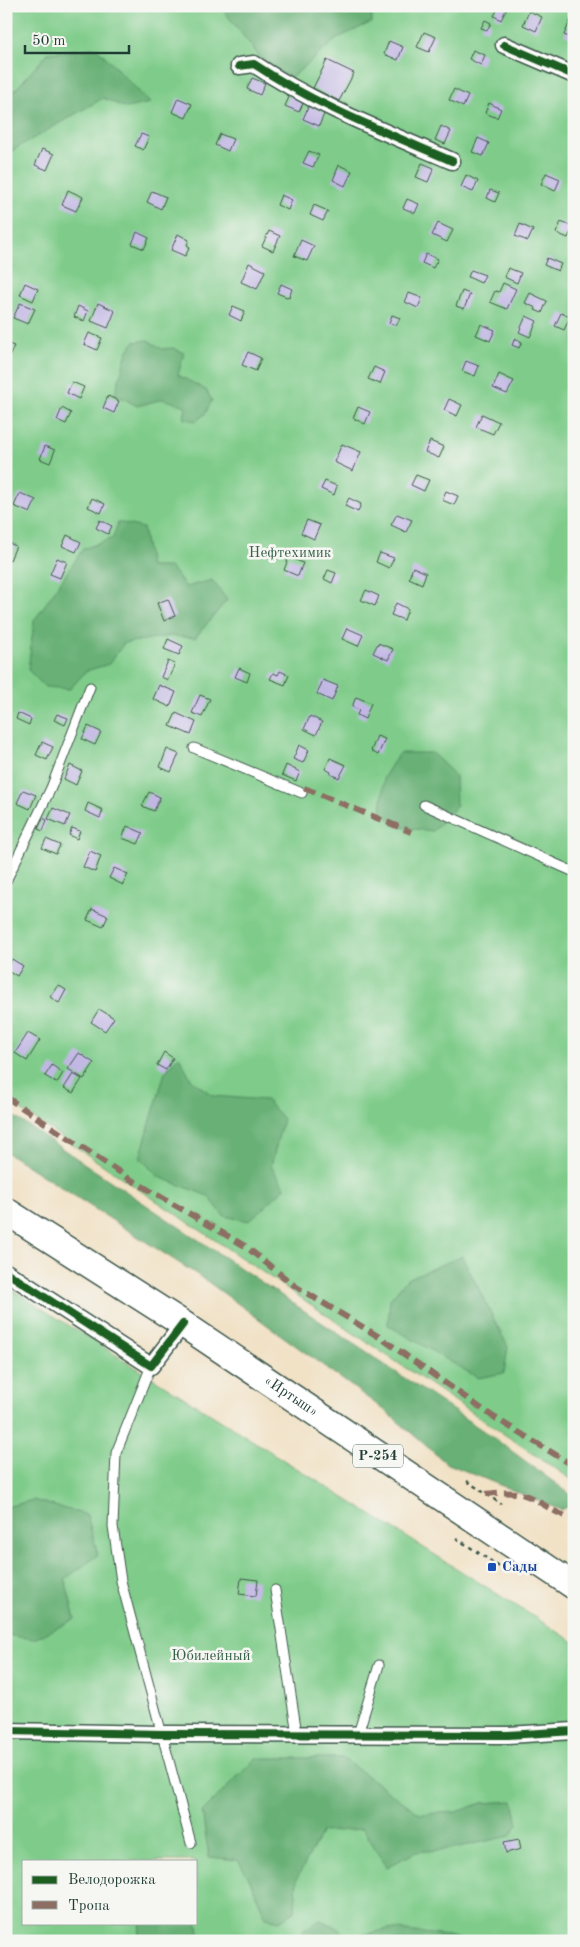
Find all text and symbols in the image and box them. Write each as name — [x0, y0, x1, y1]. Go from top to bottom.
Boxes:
scale bar — [25, 22, 129, 54]
text: 50 m — [32, 34, 66, 49]
park label: Нефтехимик — [249, 546, 332, 561]
street label: «Иртыш» — [261, 1373, 321, 1420]
road number: Р-254 — [353, 1444, 403, 1468]
place label: Сады — [502, 1560, 538, 1575]
marker: Сады — [486, 1561, 498, 1573]
park label: Юбилейный — [171, 1649, 251, 1664]
legend — [22, 1860, 198, 1924]
text: Велодорожка — [68, 1873, 156, 1888]
text: Тропа — [68, 1899, 110, 1914]

